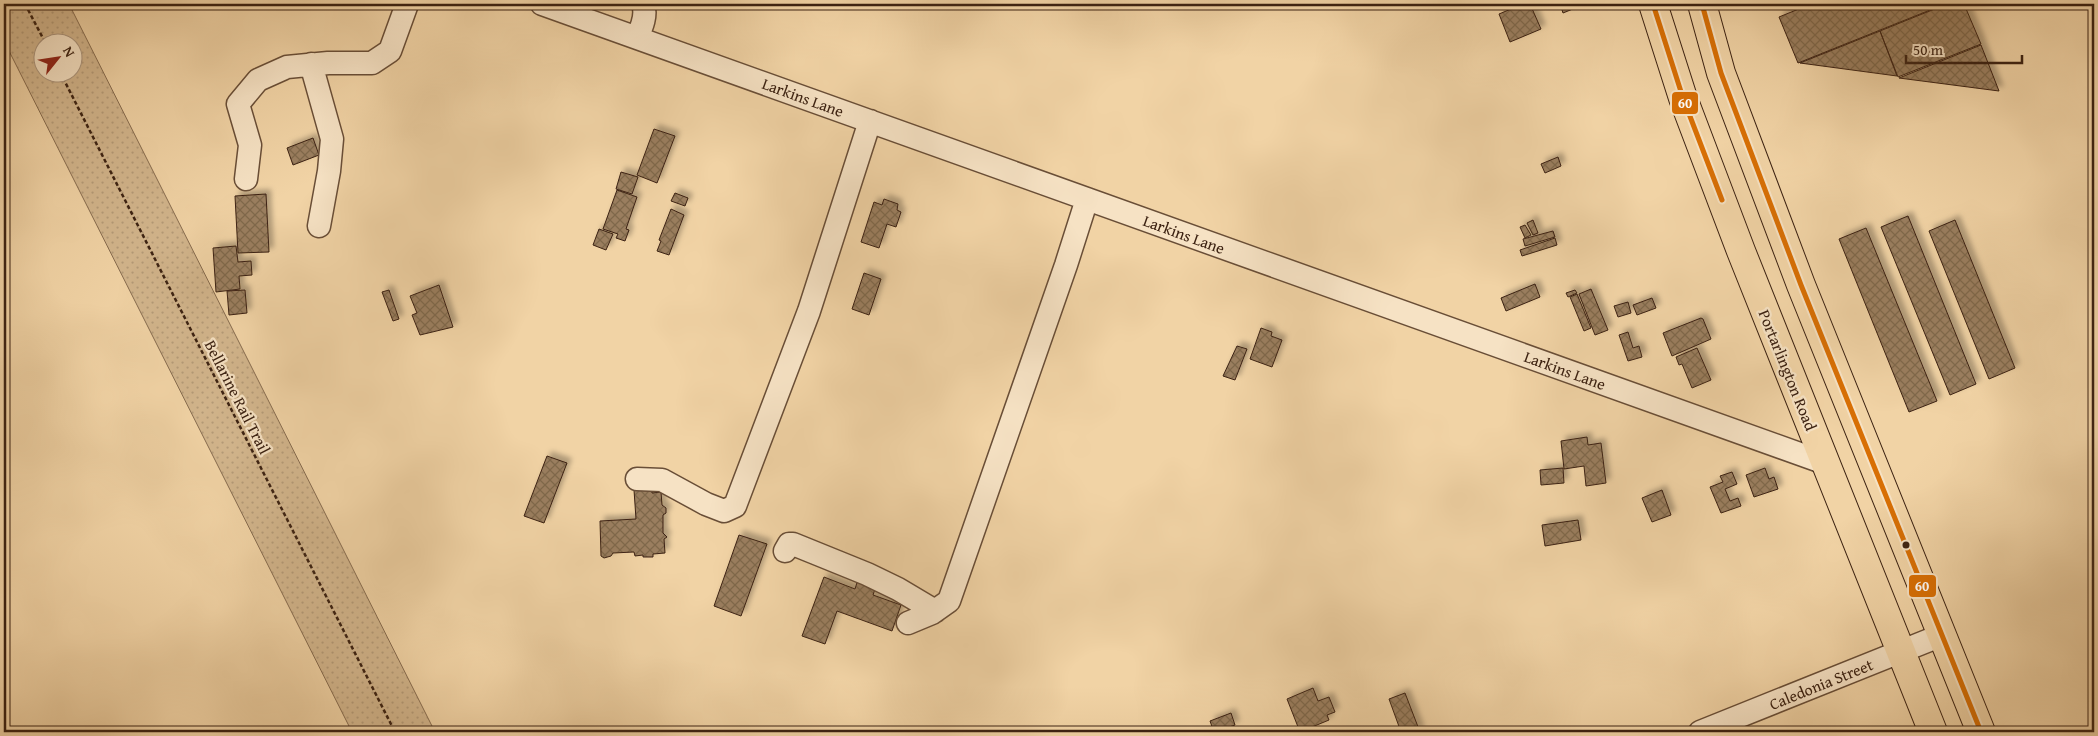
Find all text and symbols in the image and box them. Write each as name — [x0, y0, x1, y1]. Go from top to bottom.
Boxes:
north arrow — [32, 32, 82, 82]
scale bar — [1906, 32, 2022, 64]
text: 50 m — [1913, 39, 1944, 60]
text: N — [58, 42, 81, 61]
street label: Larkins Lane — [759, 71, 847, 123]
line badge: 60 — [1671, 91, 1699, 115]
text: 60 — [1678, 93, 1692, 113]
street label: Larkins Lane — [1140, 208, 1228, 260]
street label: Portarlington Road — [1753, 306, 1823, 435]
street label: Bellarine Rail Trail — [199, 336, 277, 459]
street label: Larkins Lane — [1521, 344, 1609, 396]
unlabelled marker — [1901, 540, 1911, 550]
line badge: 60 — [1908, 574, 1937, 598]
text: 60 — [1915, 576, 1929, 596]
street label: Caledonia Street — [1766, 652, 1877, 716]

